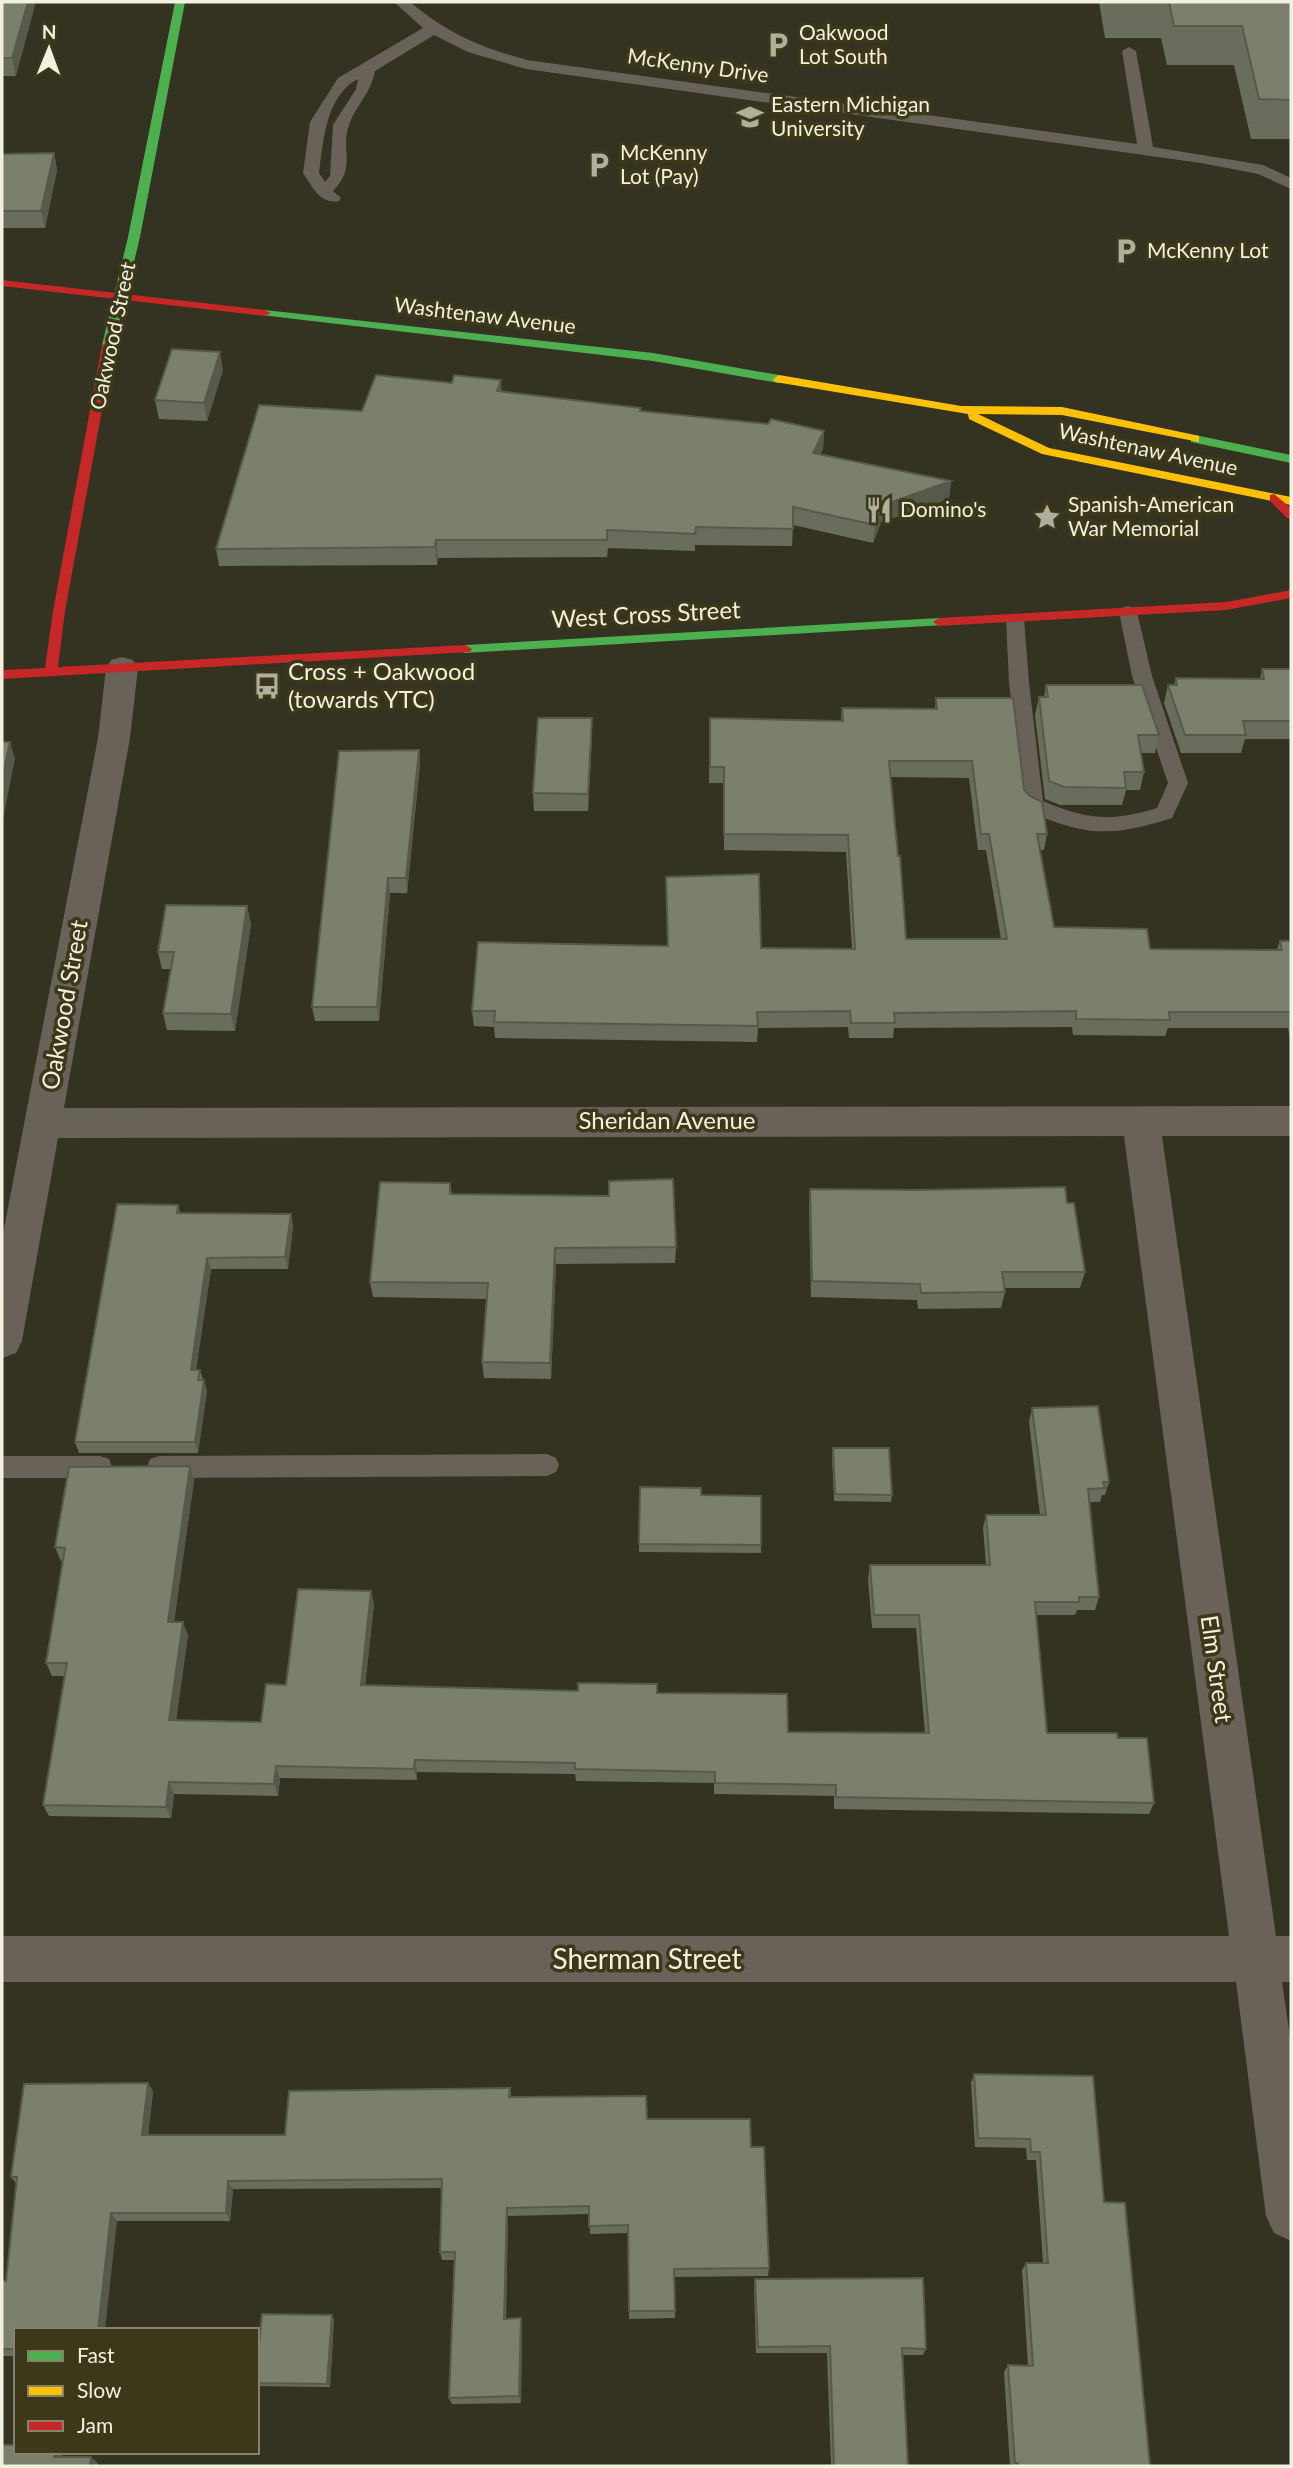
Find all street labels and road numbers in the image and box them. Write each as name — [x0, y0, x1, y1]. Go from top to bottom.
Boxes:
street label: McKenny Drive — [626, 42, 770, 87]
street label: Oakwood Street — [84, 259, 139, 412]
street label: Washtenaw Avenue — [393, 291, 577, 338]
street label: Washtenaw Avenue — [1056, 417, 1240, 480]
street label: West Cross Street — [551, 594, 742, 633]
street label: Oakwood Street — [34, 917, 93, 1092]
street label: Sheridan Avenue — [579, 1105, 755, 1134]
street label: Elm Street — [1196, 1613, 1239, 1725]
street label: Sherman Street — [552, 1941, 742, 1975]

